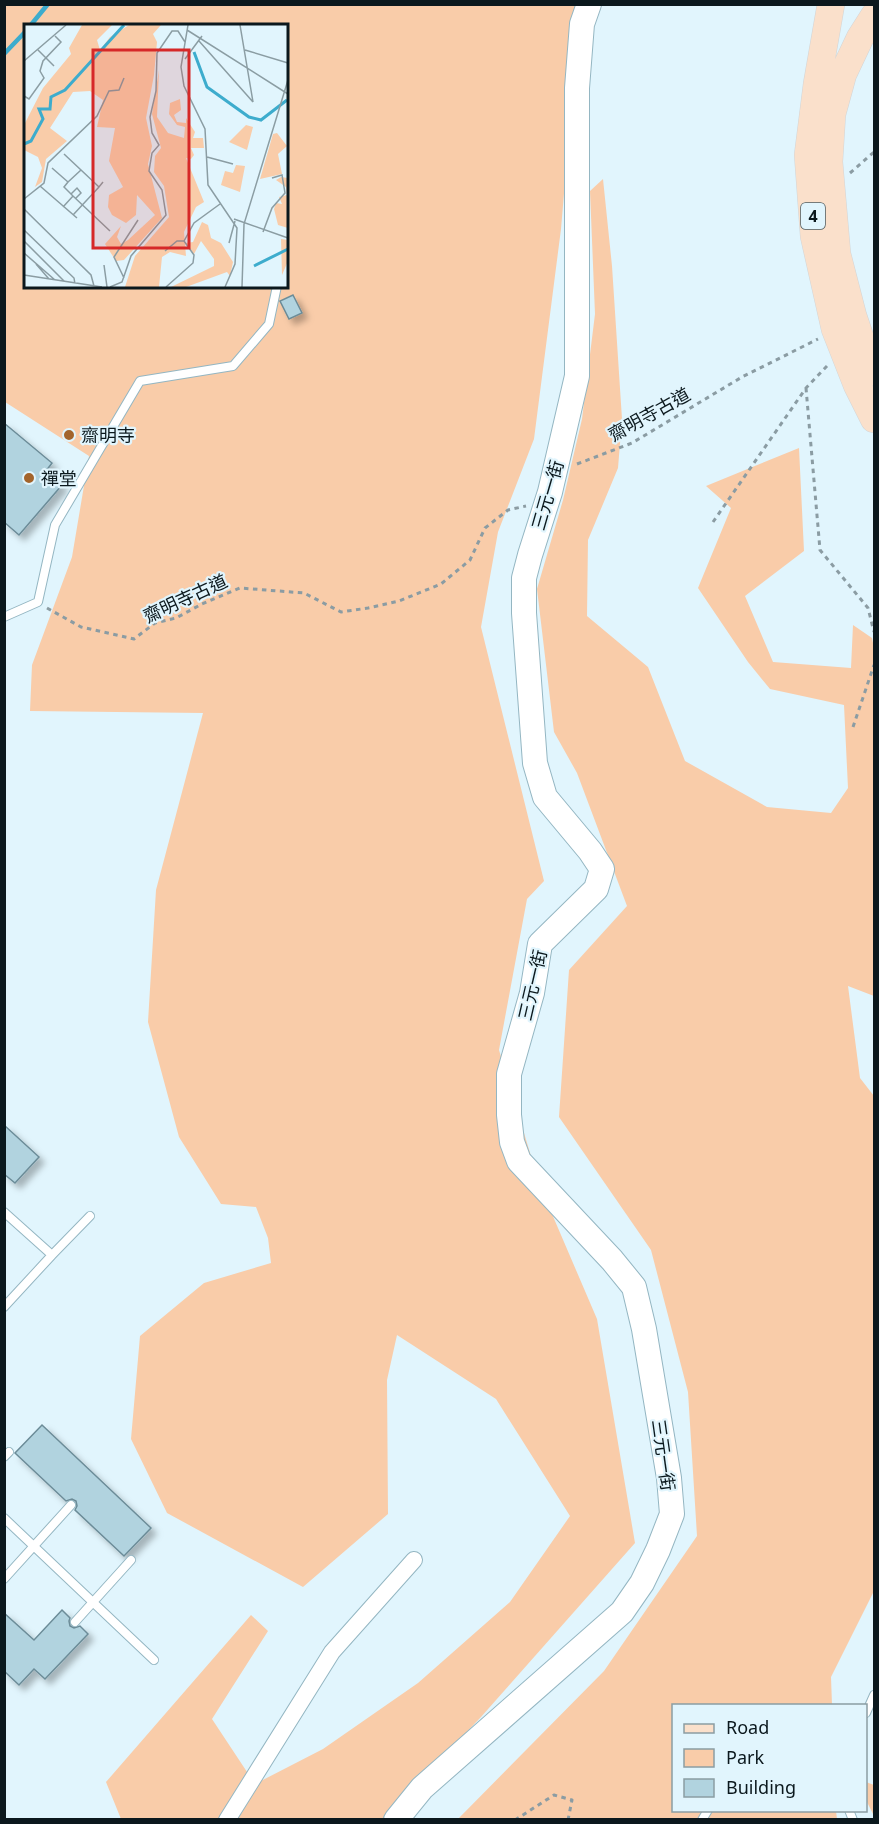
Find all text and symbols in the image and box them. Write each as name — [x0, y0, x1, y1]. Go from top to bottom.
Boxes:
inset map — [24, 24, 288, 288]
road number: 4 — [801, 203, 825, 229]
street label: 齋明寺古道 — [604, 382, 694, 446]
place label: 齋明寺 — [81, 423, 135, 447]
marker: 齋明寺 — [62, 428, 76, 442]
street label: 三元一街 — [526, 457, 568, 533]
place label: 禪堂 — [41, 466, 77, 490]
marker: 禪堂 — [22, 471, 36, 485]
street label: 齋明寺古道 — [139, 568, 231, 628]
street label: 三元一街 — [512, 947, 552, 1023]
street label: 三元一街 — [647, 1418, 681, 1492]
legend — [672, 1704, 867, 1812]
text: Road — [726, 1715, 769, 1739]
text: Park — [726, 1745, 764, 1769]
text: Building — [726, 1775, 796, 1799]

